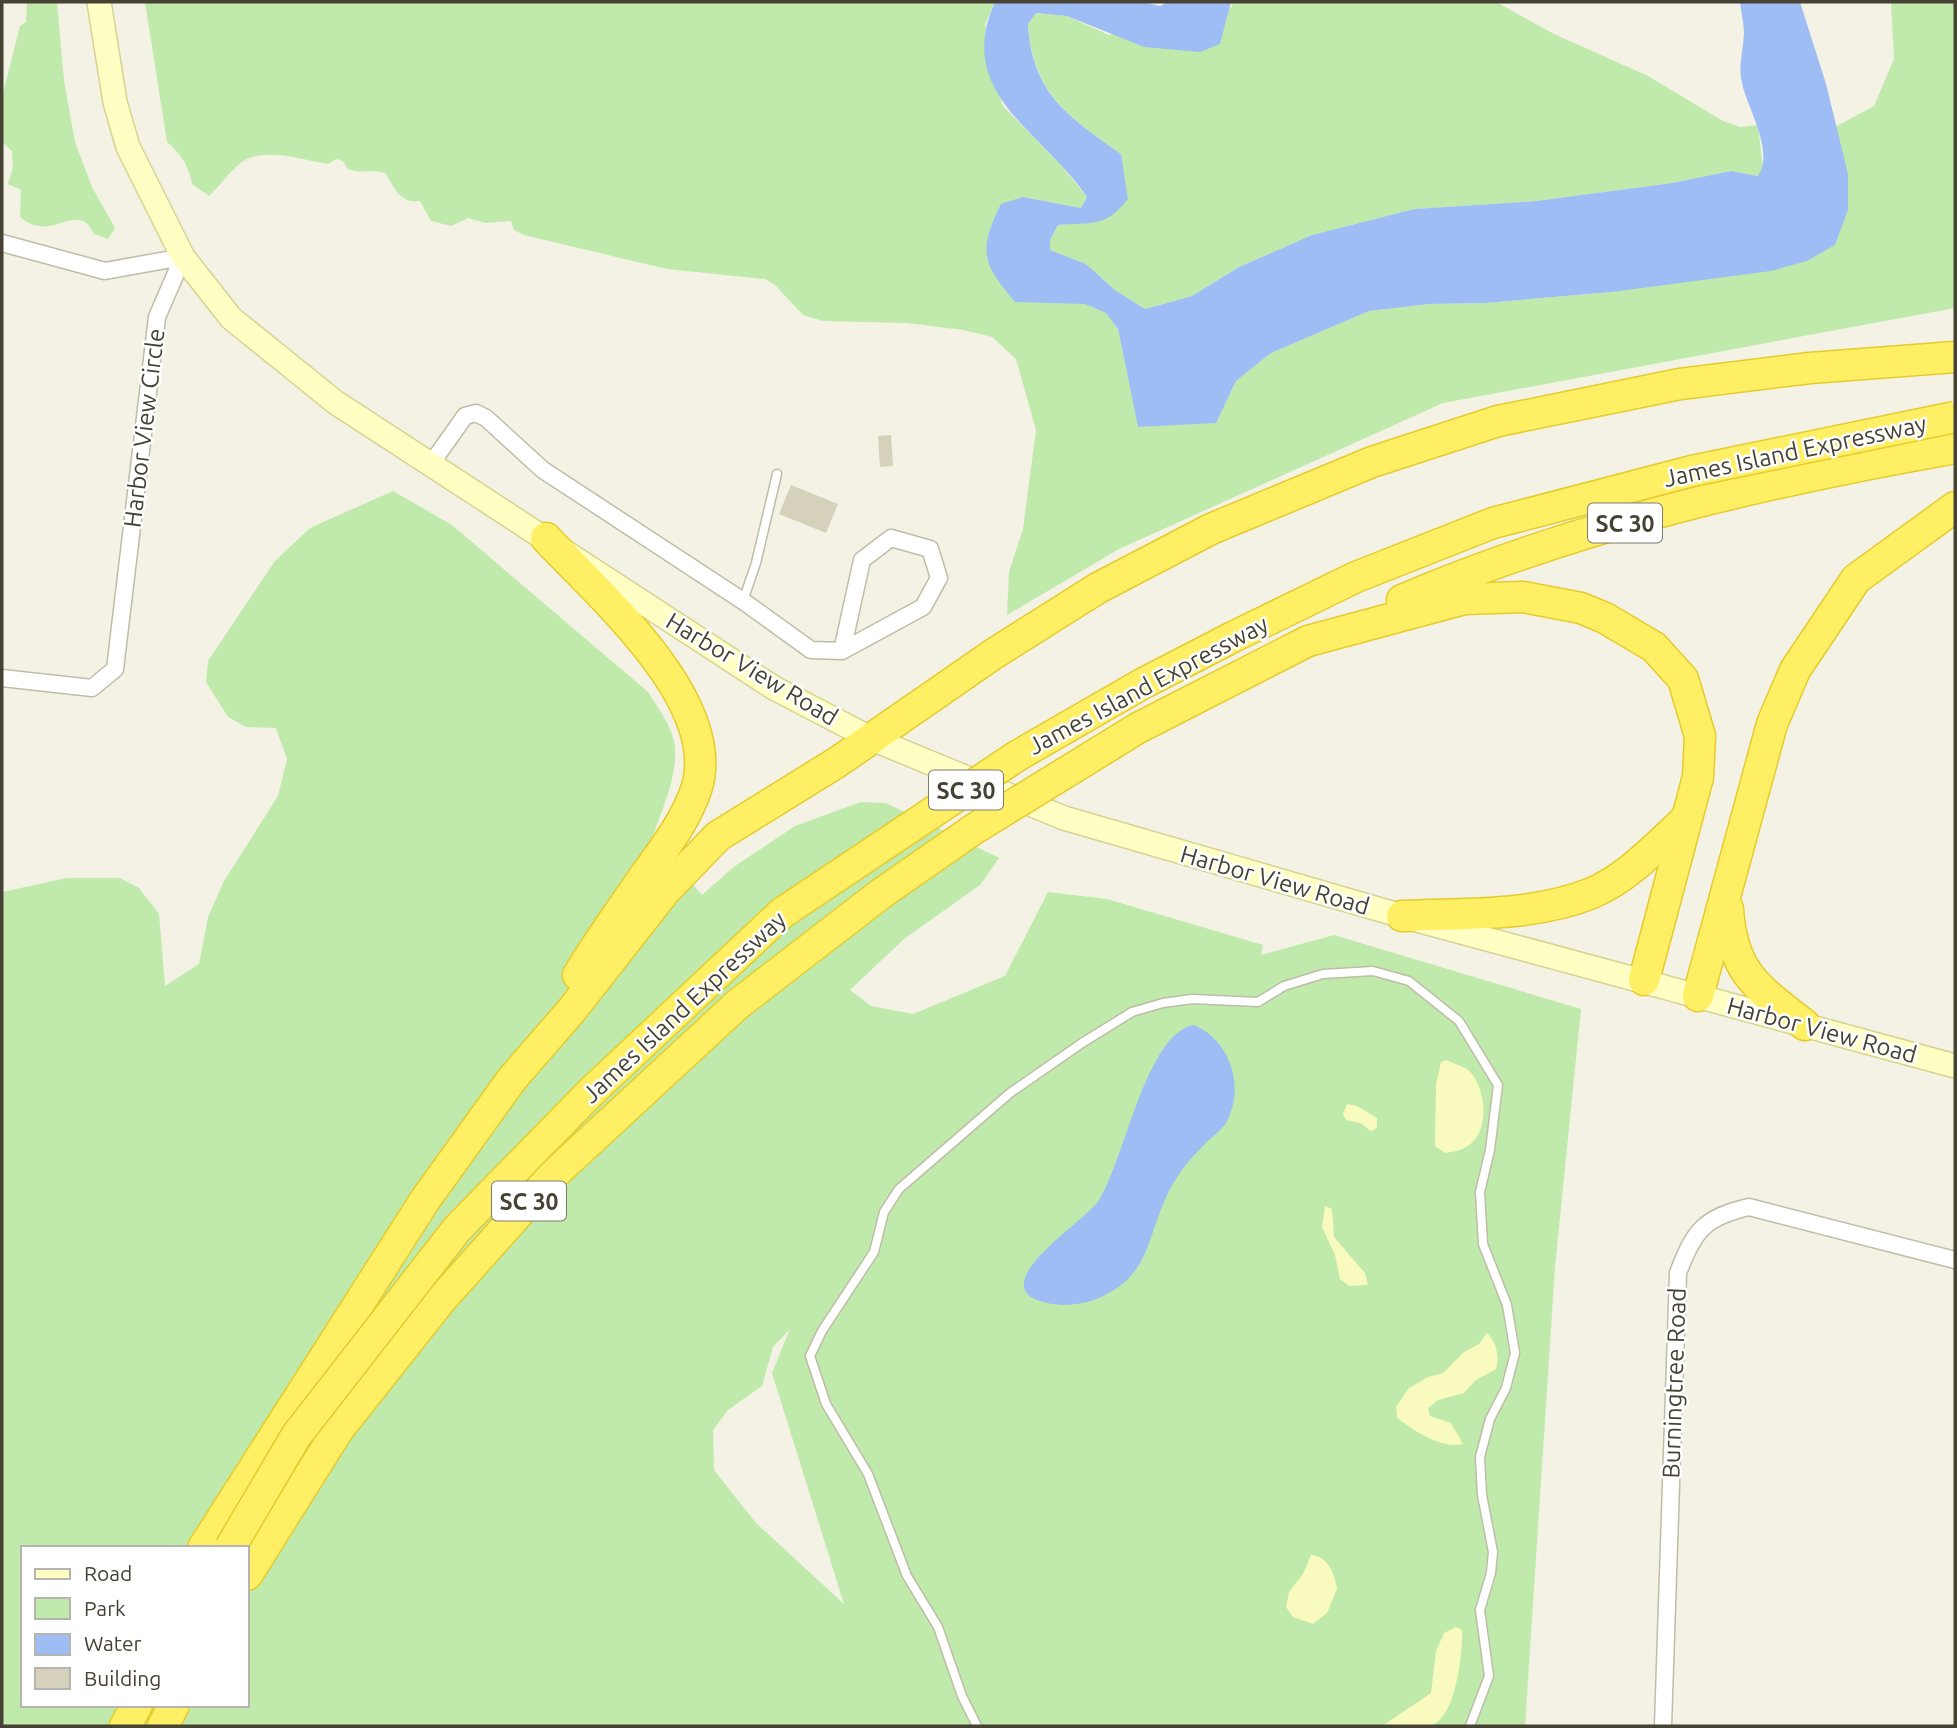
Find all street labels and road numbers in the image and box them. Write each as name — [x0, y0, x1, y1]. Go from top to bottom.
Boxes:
street label: Harbor View Circle — [118, 327, 170, 529]
street label: James Island Expressway — [1661, 410, 1929, 492]
road number: SC 30 — [1588, 503, 1662, 542]
street label: Harbor View Road — [661, 607, 843, 731]
street label: James Island Expressway — [1023, 610, 1273, 760]
road number: SC 30 — [929, 770, 1003, 810]
street label: Harbor View Road — [1177, 840, 1373, 920]
street label: James Island Expressway — [577, 905, 792, 1108]
street label: Harbor View Road — [1724, 992, 1920, 1068]
road number: SC 30 — [492, 1182, 566, 1220]
street label: Burningtree Road — [1657, 1287, 1691, 1479]

